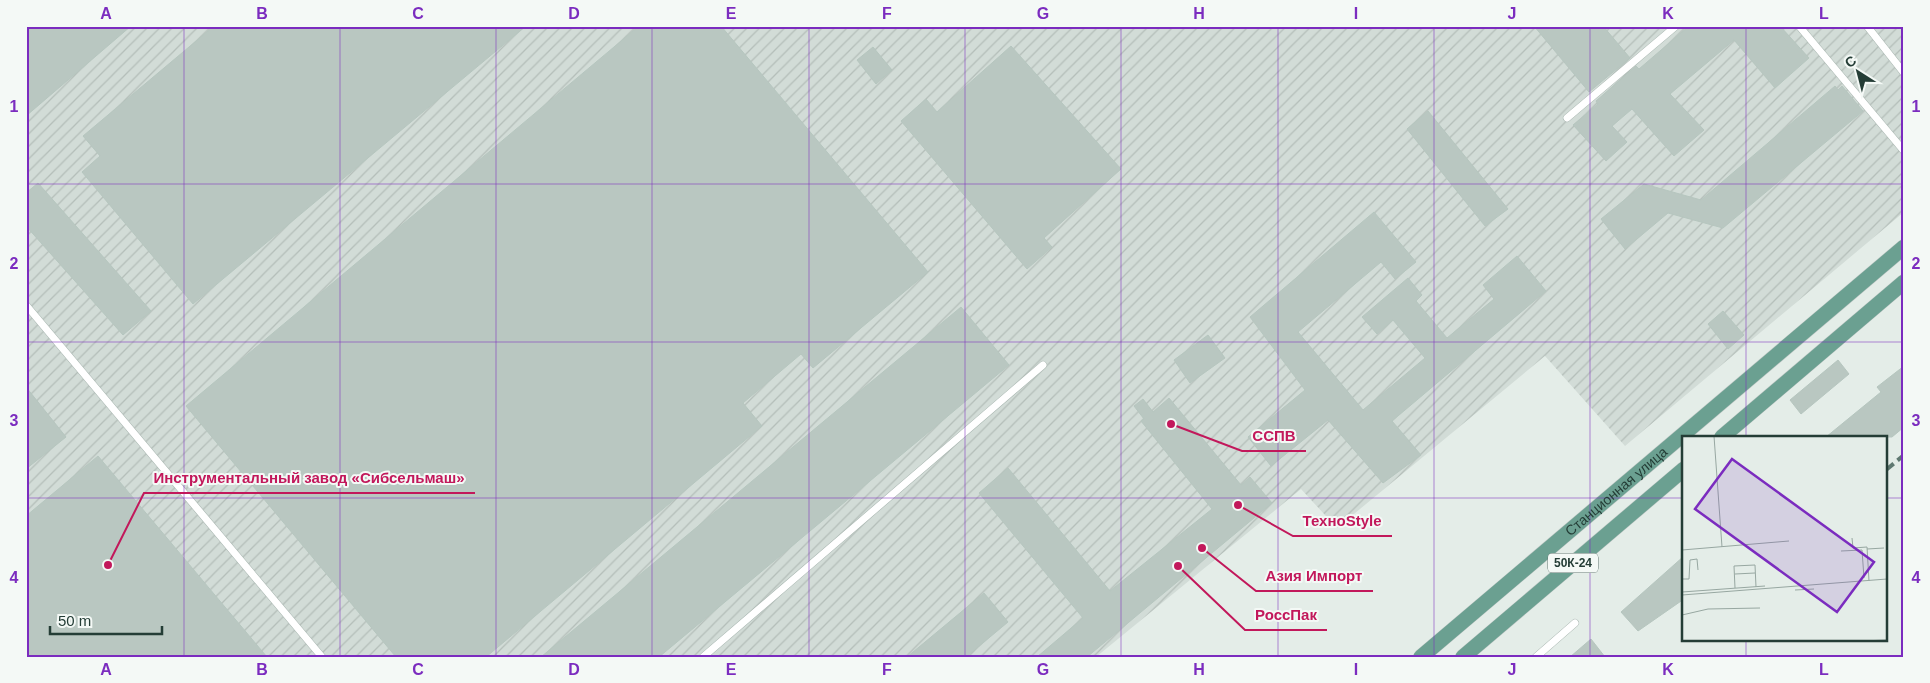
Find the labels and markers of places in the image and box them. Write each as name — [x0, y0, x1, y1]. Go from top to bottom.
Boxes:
callout: ССПВ — [1242, 421, 1306, 451]
callout: Инструментальный завод «Сибсельмаш» — [144, 463, 475, 493]
callout: ТехноStyle — [1293, 506, 1392, 536]
callout: Азия Импорт — [1256, 561, 1373, 591]
callout: РоссПак — [1245, 600, 1327, 630]

